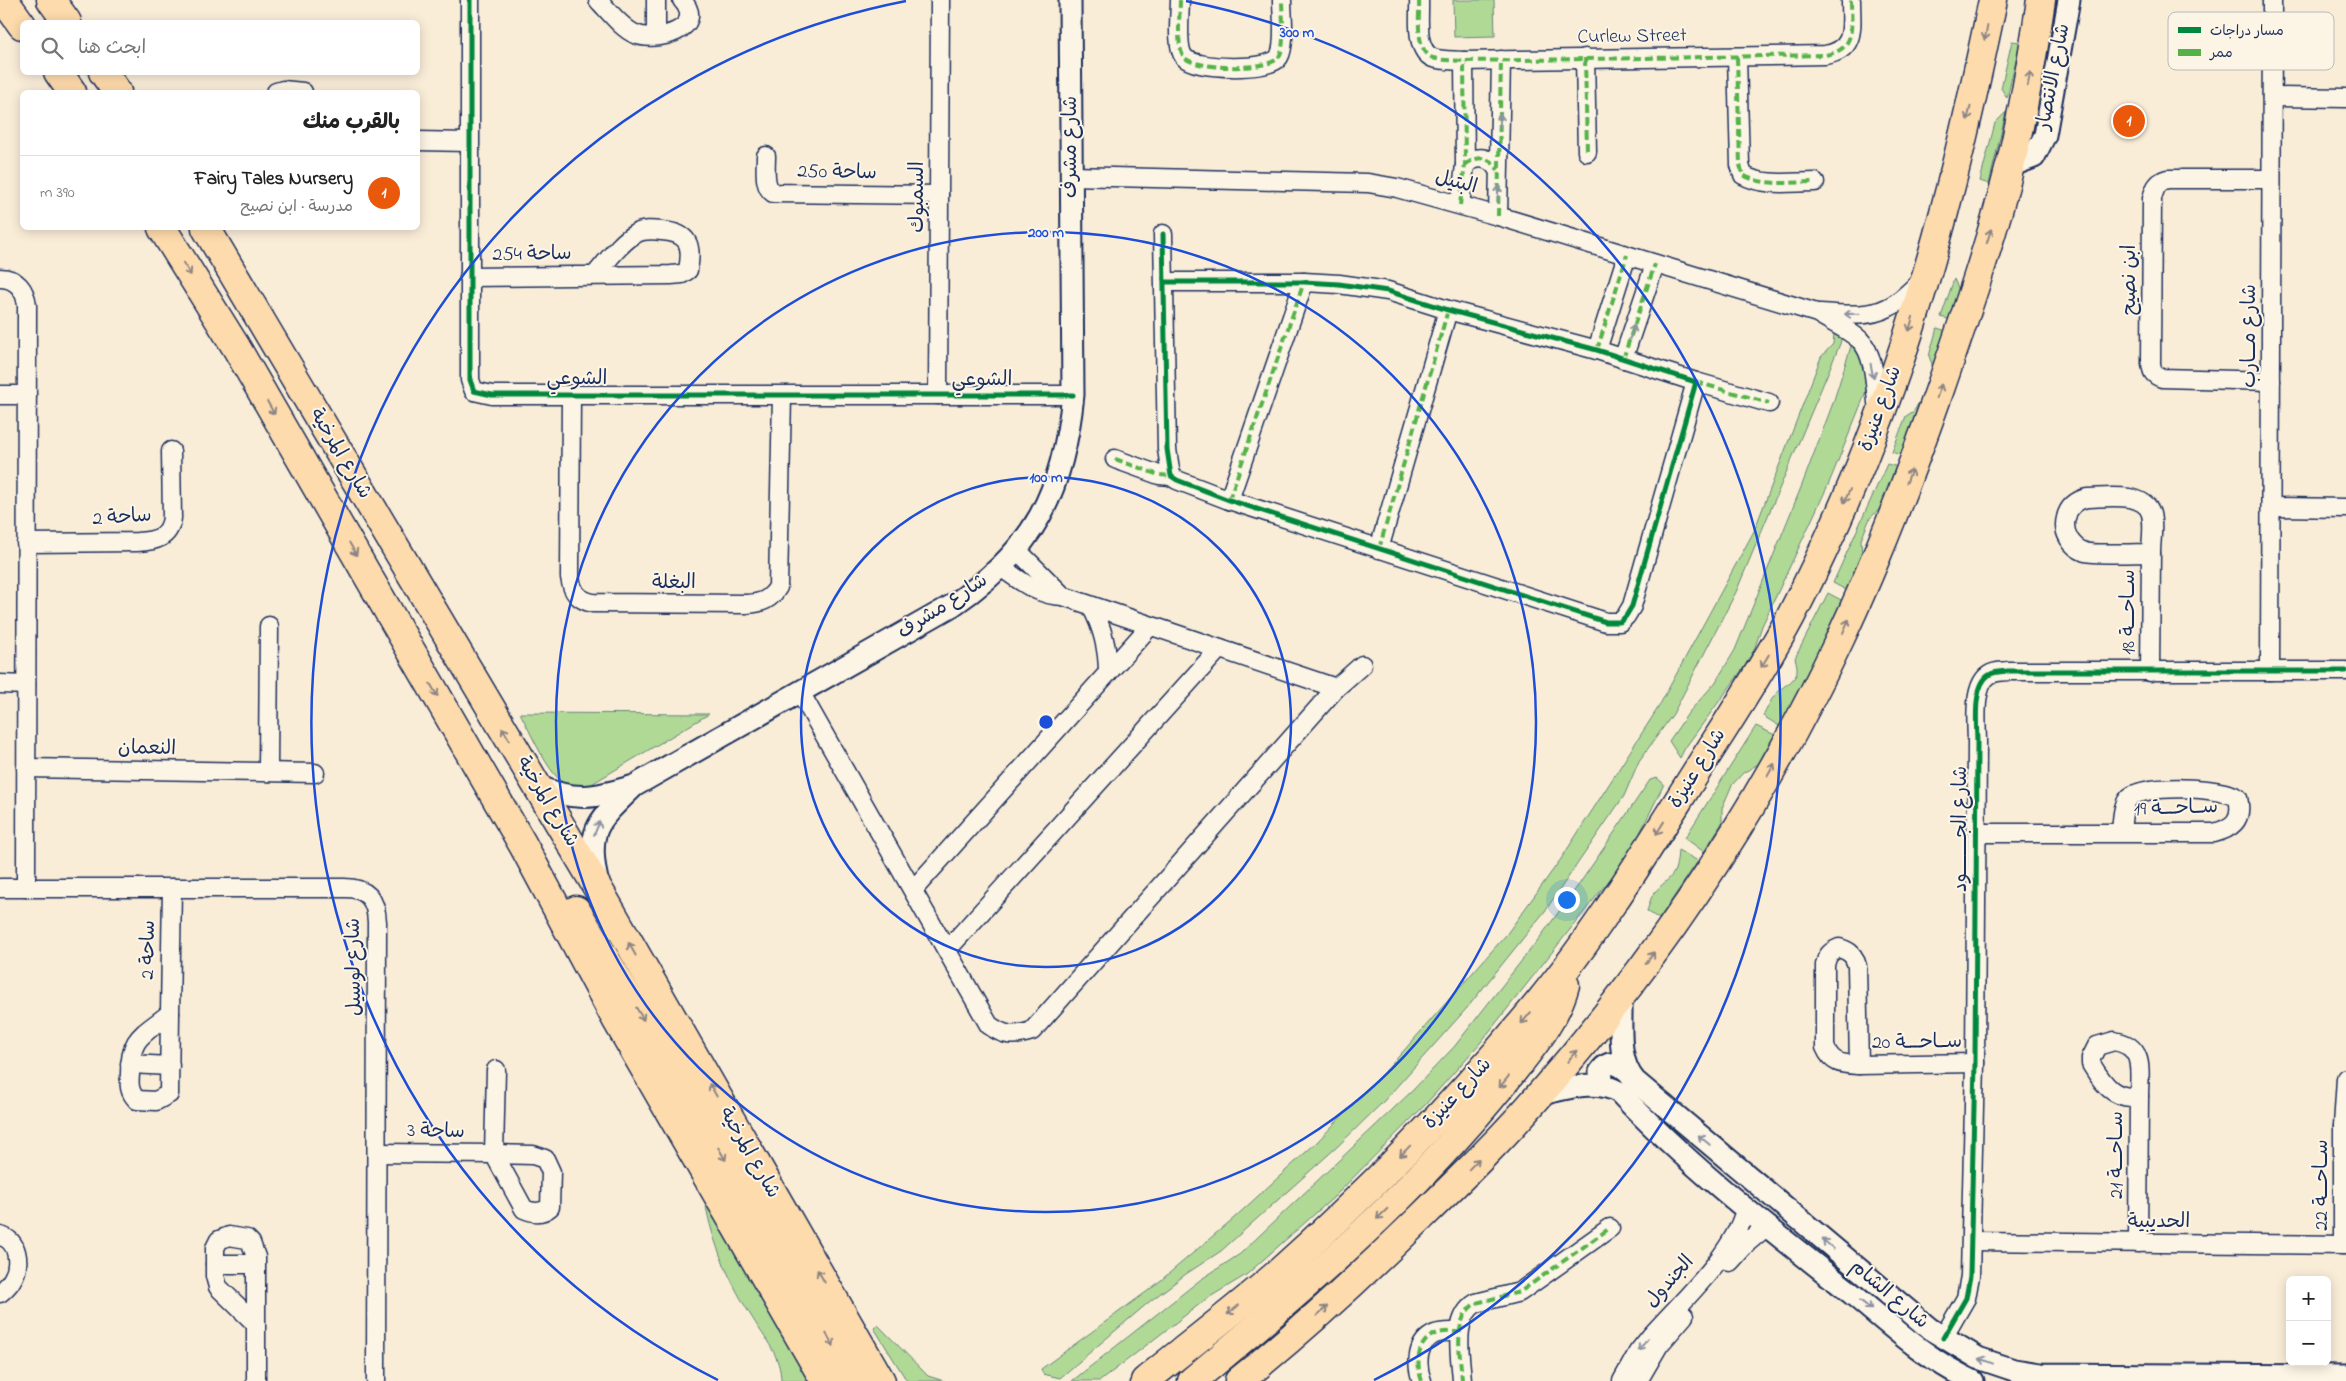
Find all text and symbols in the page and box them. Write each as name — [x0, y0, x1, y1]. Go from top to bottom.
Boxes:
legend — [2168, 12, 2334, 70]
search box — [20, 20, 420, 75]
street label: شارع الانتصار — [2029, 21, 2079, 134]
text: مسار دراجات — [2210, 21, 2284, 42]
text: 300 m — [1279, 22, 1315, 44]
street label: Curlew Street — [1577, 22, 1687, 52]
one-way arrow — [1981, 25, 1990, 41]
icon: search — [38, 34, 66, 62]
text: ابحث هنا — [78, 35, 146, 62]
text: ممر — [2209, 43, 2233, 64]
one-way arrow — [2024, 71, 2034, 87]
street label: شارع مشرف — [1057, 96, 1086, 198]
pin: 1 — [2113, 102, 2145, 140]
one-way arrow — [1963, 105, 1973, 121]
text: بالقرب منك — [303, 108, 400, 138]
one-way arrow — [1495, 113, 1504, 129]
street label: ساحة 250 — [797, 158, 877, 188]
street label: السمبوك — [904, 161, 933, 233]
street label: البتيل — [1432, 163, 1480, 203]
text: Fairy Tales Nursery — [194, 166, 353, 193]
text: 390 m — [40, 181, 75, 205]
text: 1 — [381, 181, 387, 205]
one-way arrow — [1493, 185, 1503, 202]
text: مدرسة · ابن نصيح — [240, 195, 353, 219]
text: 200 m — [1027, 222, 1064, 244]
one-way arrow — [1985, 228, 1995, 244]
street label: ساحة 254 — [492, 240, 572, 270]
street label: ابن نصيح — [2116, 245, 2145, 315]
one-way arrow — [183, 261, 193, 275]
street label: شارع مـــارب — [2236, 284, 2265, 388]
one-way arrow — [1845, 309, 1861, 319]
one-way arrow — [1905, 316, 1915, 332]
one-way arrow — [1628, 325, 1637, 340]
street label: شارع عنيزة — [1852, 362, 1910, 456]
one-way arrow — [1868, 362, 1877, 378]
street label: الشوعي — [546, 365, 608, 395]
street label: الشوعي — [951, 366, 1013, 396]
one-way arrow — [1935, 383, 1944, 399]
one-way arrow — [267, 400, 277, 415]
street label: شارع المرخية — [301, 403, 379, 505]
text: 100 m — [1029, 467, 1063, 489]
one-way arrow — [1905, 469, 1914, 484]
one-way arrow — [1841, 488, 1851, 503]
street label: ساحة 2 — [91, 501, 153, 535]
one-way arrow — [348, 541, 358, 555]
street label: شارع مشرف — [892, 567, 994, 647]
street label: البغلة — [652, 569, 696, 598]
street label: ســاحـــة 18 — [2115, 569, 2144, 655]
one-way arrow — [1842, 619, 1851, 634]
one-way arrow — [1759, 653, 1769, 667]
one-way arrow — [429, 682, 439, 696]
centre of rings — [1037, 713, 1055, 731]
street label: شارع عنيزة — [1662, 723, 1734, 815]
one-way arrow — [500, 727, 510, 741]
street label: النعمان — [118, 734, 176, 764]
street label: شارع المرخية — [508, 751, 586, 853]
one-way arrow — [1767, 763, 1776, 778]
street label: شارع الجــــــــود — [1947, 766, 1976, 892]
street label: ســاحـــة 19 — [2133, 793, 2219, 825]
one-way arrow — [593, 821, 603, 836]
one-way arrow — [1655, 821, 1665, 835]
your location — [1554, 887, 1580, 913]
street label: شارع لوسيل — [340, 918, 370, 1016]
street label: ساحة 2 — [134, 920, 164, 980]
one-way arrow — [627, 942, 637, 957]
one-way arrow — [1645, 951, 1655, 965]
one-way arrow — [635, 1006, 645, 1020]
one-way arrow — [1520, 1011, 1532, 1024]
street label: ســاحـــة 20 — [1872, 1028, 1962, 1058]
one-way arrow — [1566, 1050, 1577, 1063]
street label: شارع عنيزة — [1417, 1051, 1499, 1137]
one-way arrow — [1499, 1075, 1510, 1088]
one-way arrow — [707, 1084, 717, 1098]
street label: شارع المرخية — [711, 1102, 787, 1204]
street label: ســاحـــة 21 — [2103, 1111, 2132, 1199]
street label: ساحة 3 — [407, 1117, 465, 1147]
one-way arrow — [1697, 1134, 1710, 1146]
street label: ســاحـــة 22 — [2308, 1139, 2337, 1231]
one-way arrow — [1399, 1144, 1411, 1157]
one-way arrow — [717, 1146, 727, 1161]
one-way arrow — [1468, 1157, 1480, 1170]
one-way arrow — [1376, 1208, 1389, 1220]
street label: الحديبية — [2128, 1208, 2190, 1237]
one-way arrow — [1822, 1238, 1835, 1250]
street label: الجندول — [1638, 1249, 1702, 1315]
street label: شارع الشام — [1843, 1253, 1935, 1337]
one-way arrow — [815, 1270, 825, 1284]
map controls — [2286, 1276, 2331, 1366]
button: + — [2286, 1276, 2331, 1321]
one-way arrow — [1859, 1300, 1873, 1310]
one-way arrow — [1226, 1305, 1239, 1316]
one-way arrow — [1316, 1305, 1329, 1317]
button: − — [2286, 1321, 2331, 1366]
one-way arrow — [825, 1332, 835, 1347]
one-way arrow — [1638, 1338, 1649, 1351]
one-way arrow — [1979, 1356, 1995, 1365]

